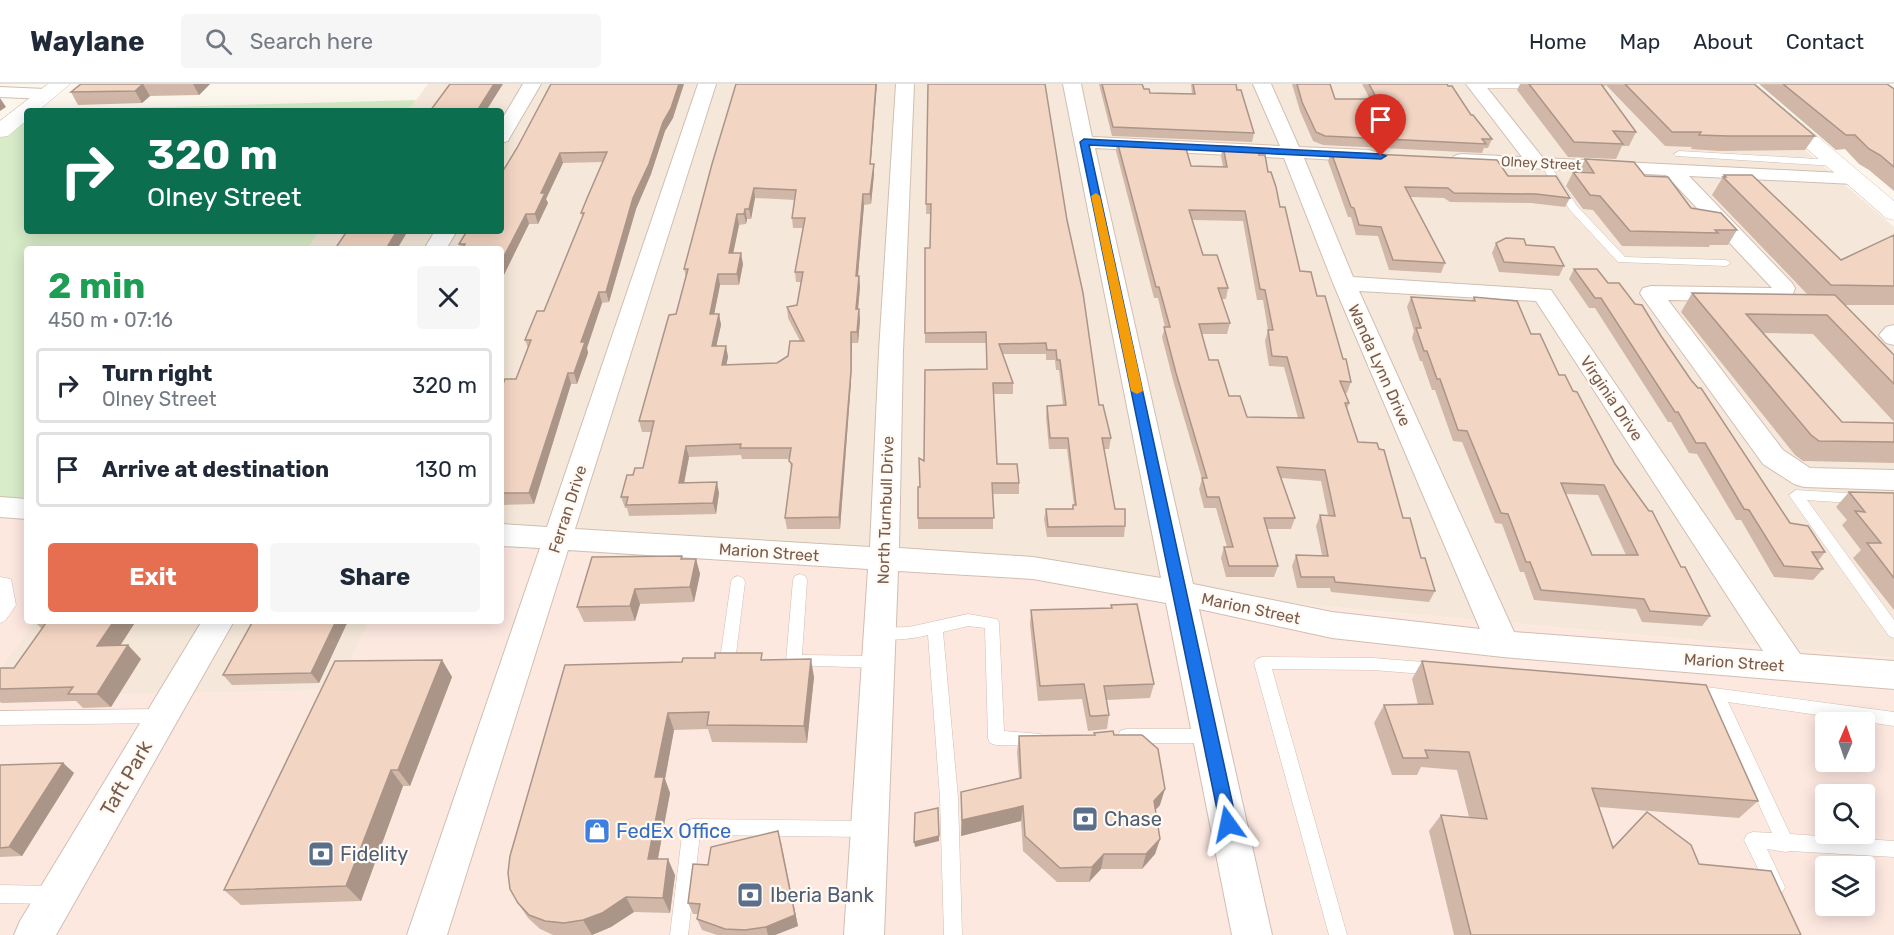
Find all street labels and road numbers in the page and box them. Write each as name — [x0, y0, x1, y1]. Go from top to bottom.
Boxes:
street label: Olney Street — [1500, 153, 1582, 174]
street label: Wanda Lynn Drive — [1344, 301, 1415, 429]
street label: Virginia Drive — [1576, 352, 1647, 444]
street label: North Turnbull Drive — [873, 435, 898, 585]
street label: Ferran Drive — [544, 463, 591, 555]
street label: Marion Street — [718, 540, 820, 565]
street label: Marion Street — [1200, 589, 1302, 628]
street label: Marion Street — [1683, 650, 1785, 675]
street label: Taft Park — [95, 736, 157, 820]

